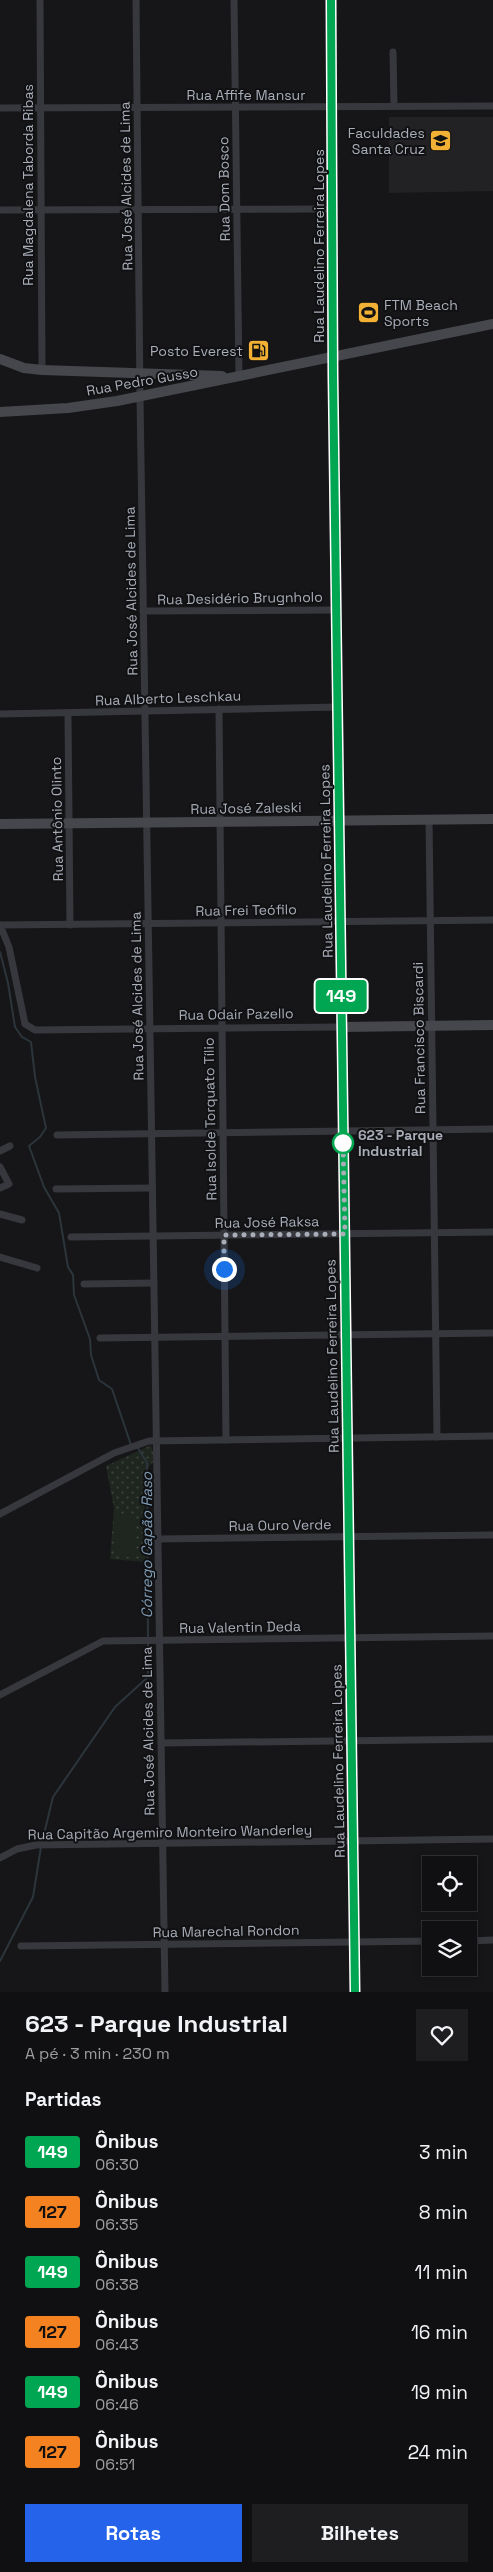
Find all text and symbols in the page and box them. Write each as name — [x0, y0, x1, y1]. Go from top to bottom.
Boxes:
street label: Rua Magdalena Taborda Ribas — [19, 84, 37, 286]
street label: Rua Affife Mansur — [187, 86, 305, 104]
street label: Rua José Alcides de Lima — [116, 101, 136, 271]
place label: Faculdades Santa Cruz — [348, 124, 425, 158]
school or university icon: Faculdades Santa Cruz — [429, 129, 453, 153]
street label: Rua Dom Bosco — [214, 136, 234, 242]
street label: Rua Laudelino Ferreira Lopes — [310, 149, 328, 343]
place label: FTM Beach Sports — [384, 296, 458, 330]
sports icon: FTM Beach Sports — [356, 301, 380, 325]
fuel station icon: Posto Everest — [247, 339, 271, 363]
place label: Posto Everest — [150, 342, 243, 360]
street label: Rua Pedro Gusso — [85, 362, 199, 400]
street label: Rua José Alcides de Lima — [121, 506, 141, 676]
street label: Rua Desidério Brugnholo — [157, 588, 323, 608]
street label: Rua Alberto Leschkau — [95, 686, 241, 710]
street label: Rua Antônio Olinto — [47, 757, 67, 881]
street label: Rua Laudelino Ferreira Lopes — [315, 764, 337, 958]
street label: Rua José Zaleski — [190, 798, 302, 818]
street label: Rua Frei Teófilo — [195, 900, 297, 920]
street label: Rua José Alcides de Lima — [127, 911, 147, 1081]
street label: Rua Francisco Biscardi — [409, 962, 429, 1114]
line badge: 149 — [312, 980, 370, 1012]
text: 149 — [326, 984, 356, 1007]
street label: Rua Odair Pazello — [178, 1004, 294, 1024]
street label: Rua Isolde Torquato Tílio — [200, 1037, 220, 1201]
place label: 623 - Parque Industrial — [358, 1126, 443, 1160]
marker: 623 - Parque Industrial — [332, 1132, 354, 1154]
street label: Rua José Raksa — [215, 1212, 319, 1232]
your location — [212, 1257, 237, 1282]
street label: Rua Laudelino Ferreira Lopes — [321, 1259, 343, 1453]
water label: Córrego Capão Raso — [137, 1471, 156, 1618]
street label: Rua Ouro Verde — [228, 1515, 332, 1535]
street label: Rua Valentin Deda — [179, 1617, 301, 1637]
street label: Rua José Alcides de Lima — [138, 1646, 158, 1816]
street label: Rua Laudelino Ferreira Lopes — [327, 1664, 349, 1858]
street label: Rua Capitão Argemiro Monteiro Wanderley — [28, 1821, 312, 1843]
map controls — [422, 1856, 477, 1976]
button: locate — [422, 1856, 477, 1911]
street label: Rua Marechal Rondon — [152, 1921, 300, 1941]
button: layers — [422, 1921, 477, 1976]
text: 623 - Parque Industrial — [25, 2008, 288, 2039]
button: heart — [416, 2009, 468, 2061]
text: A pé · 3 min · 230 m — [25, 2043, 170, 2064]
text: Partidas — [25, 2087, 102, 2112]
text: Ônibus — [95, 2129, 158, 2154]
text: 149 — [37, 2140, 68, 2163]
text: 3 min — [419, 2140, 468, 2165]
text: 06:30 — [95, 2154, 139, 2175]
text: Ônibus — [95, 2189, 158, 2214]
text: 127 — [38, 2200, 67, 2223]
text: 8 min — [419, 2200, 468, 2225]
text: 06:35 — [95, 2214, 138, 2235]
text: Ônibus — [95, 2249, 158, 2274]
text: 149 — [37, 2260, 68, 2283]
text: 11 min — [415, 2260, 468, 2285]
text: 06:38 — [95, 2274, 139, 2295]
text: Ônibus — [95, 2309, 158, 2334]
text: 127 — [38, 2320, 67, 2343]
text: 16 min — [411, 2320, 468, 2345]
text: 06:43 — [95, 2334, 139, 2355]
text: Ônibus — [95, 2369, 158, 2394]
text: 149 — [37, 2380, 68, 2403]
text: 19 min — [411, 2380, 468, 2405]
text: 06:46 — [95, 2394, 139, 2415]
text: Ônibus — [95, 2429, 158, 2454]
text: 127 — [38, 2440, 67, 2463]
text: 24 min — [408, 2440, 468, 2465]
text: 06:51 — [95, 2454, 135, 2475]
button: Rotas — [25, 2504, 242, 2562]
button: Bilhetes — [252, 2504, 468, 2562]

